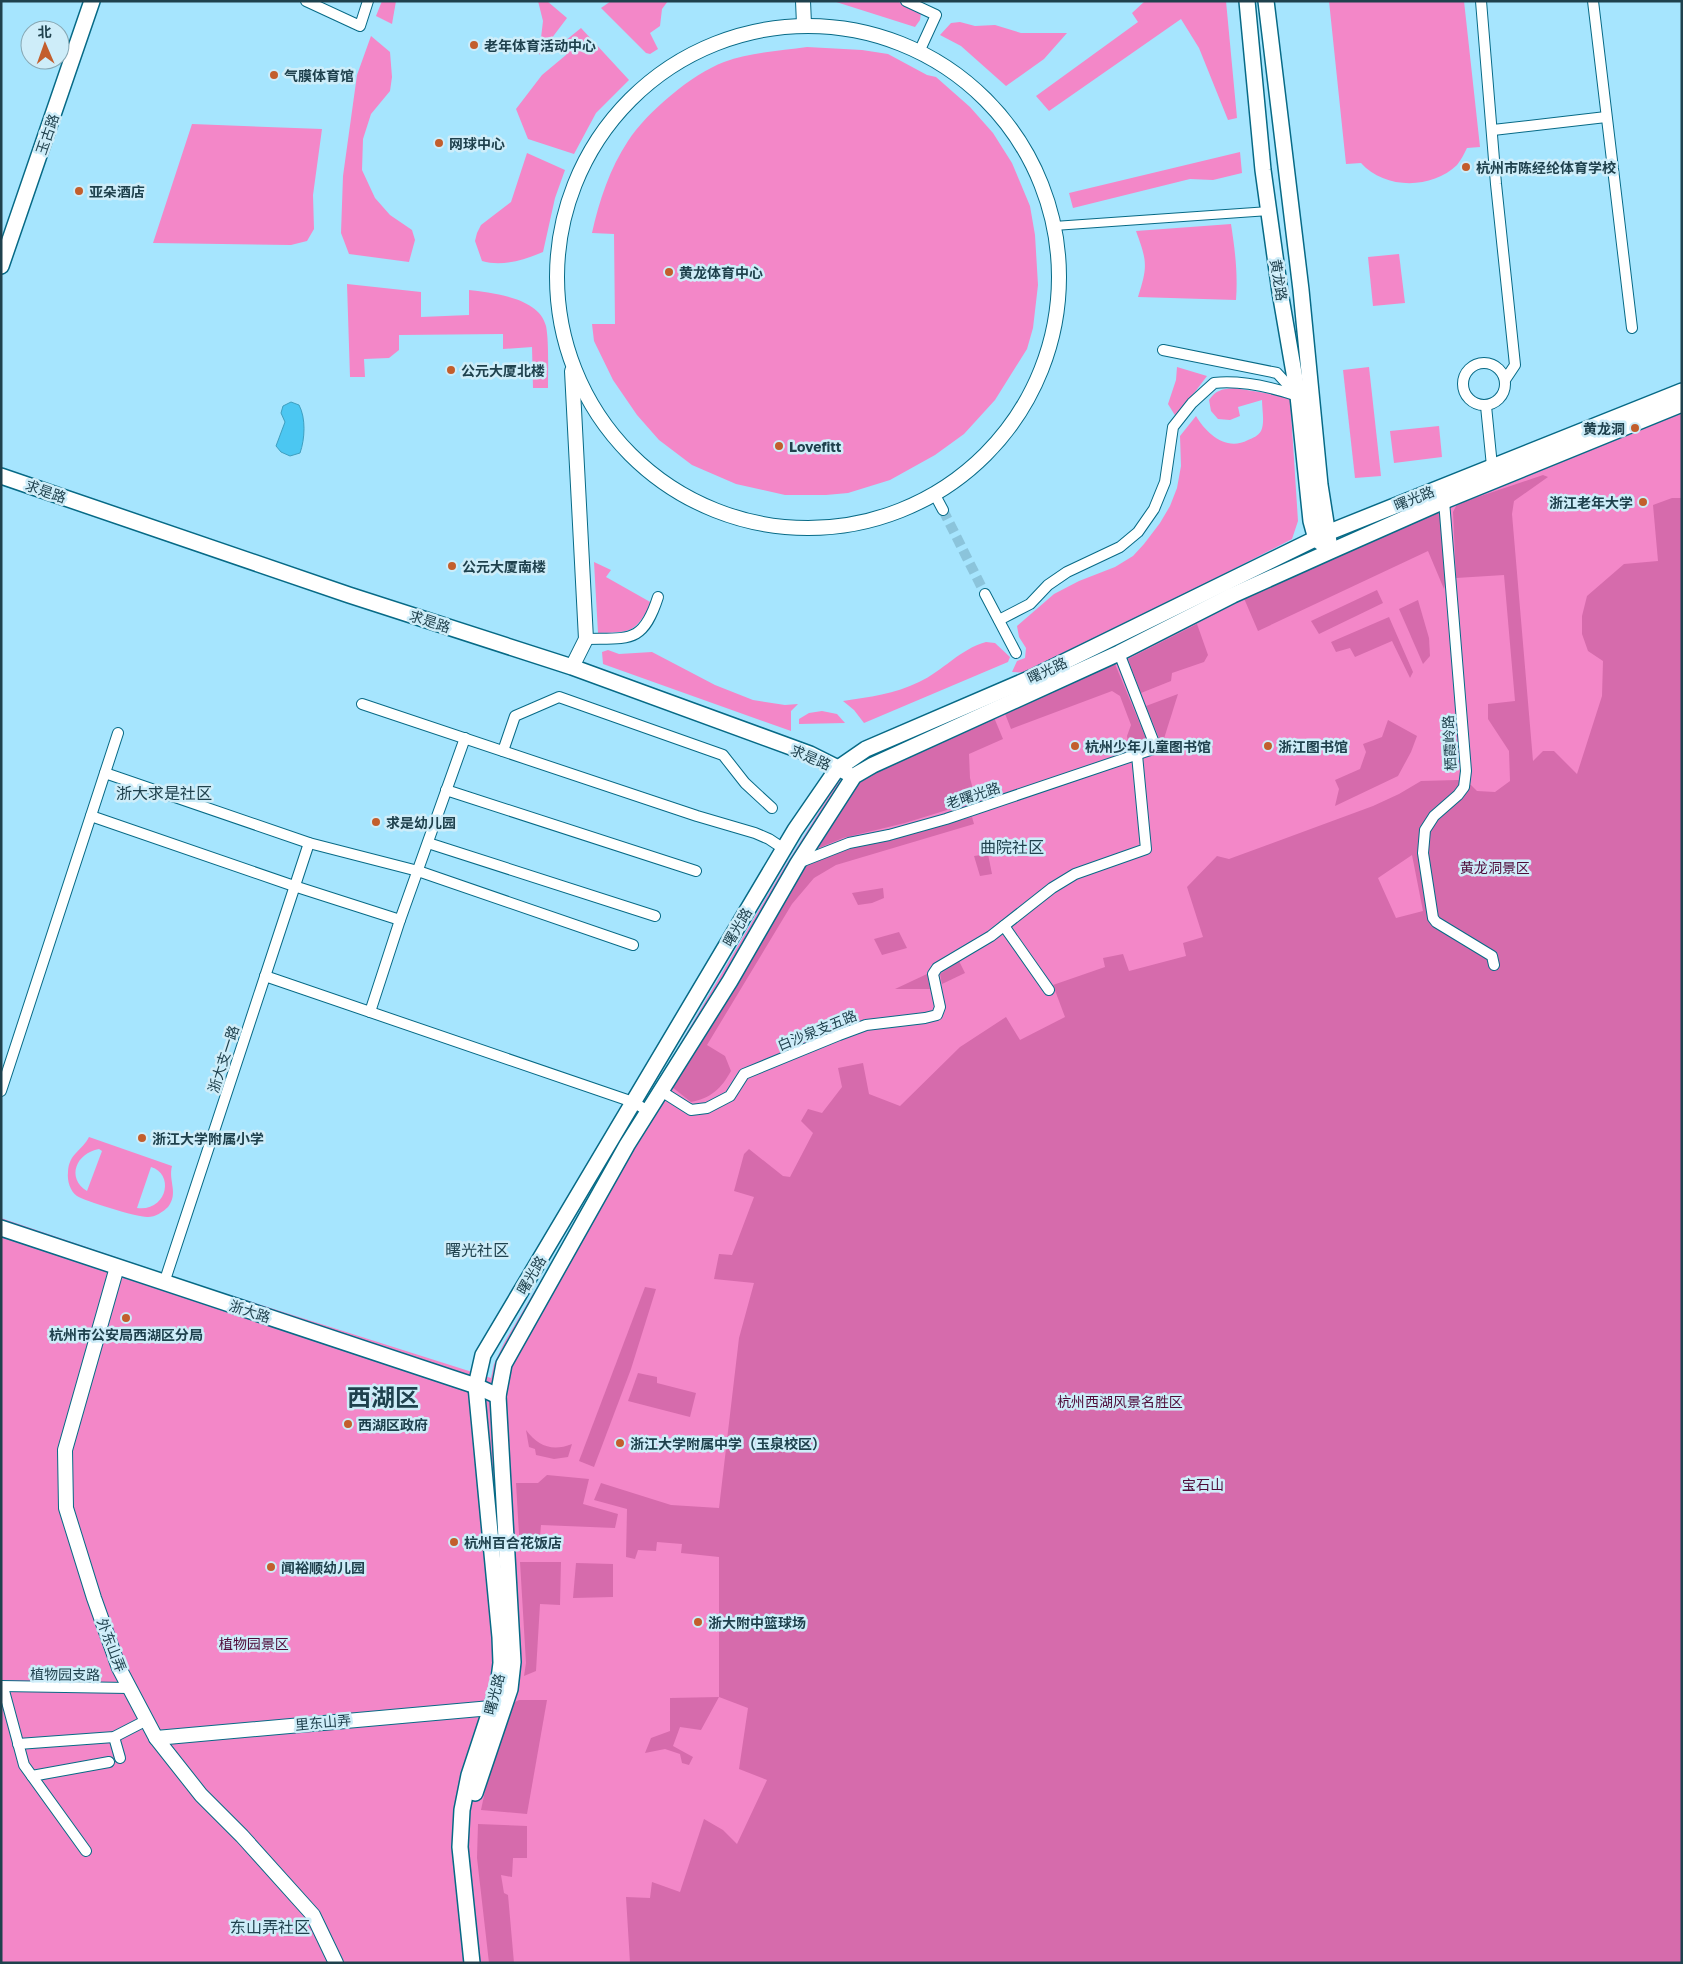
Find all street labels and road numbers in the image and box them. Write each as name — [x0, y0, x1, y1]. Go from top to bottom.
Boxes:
street label: 玉古路 — [32, 111, 62, 157]
street label: 黄龙路 — [1267, 258, 1291, 302]
street label: 求是路 — [23, 476, 69, 506]
street label: 曙光路 — [1391, 482, 1437, 514]
street label: 求是路 — [407, 606, 453, 636]
street label: 曙光路 — [1024, 653, 1070, 687]
street label: 栖霞岭路 — [1439, 715, 1459, 771]
street label: 求是路 — [788, 741, 834, 773]
street label: 老曙光路 — [944, 778, 1002, 812]
street label: 曙光路 — [719, 905, 755, 949]
street label: 白沙泉支五路 — [775, 1006, 859, 1054]
street label: 浙大支一路 — [204, 1023, 242, 1095]
street label: 曙光路 — [513, 1253, 549, 1297]
street label: 浙大路 — [227, 1296, 273, 1326]
street label: 外东山弄 — [94, 1616, 130, 1674]
street label: 植物园支路 — [30, 1665, 100, 1683]
street label: 曙光路 — [480, 1672, 508, 1716]
street label: 里东山弄 — [294, 1711, 352, 1733]

